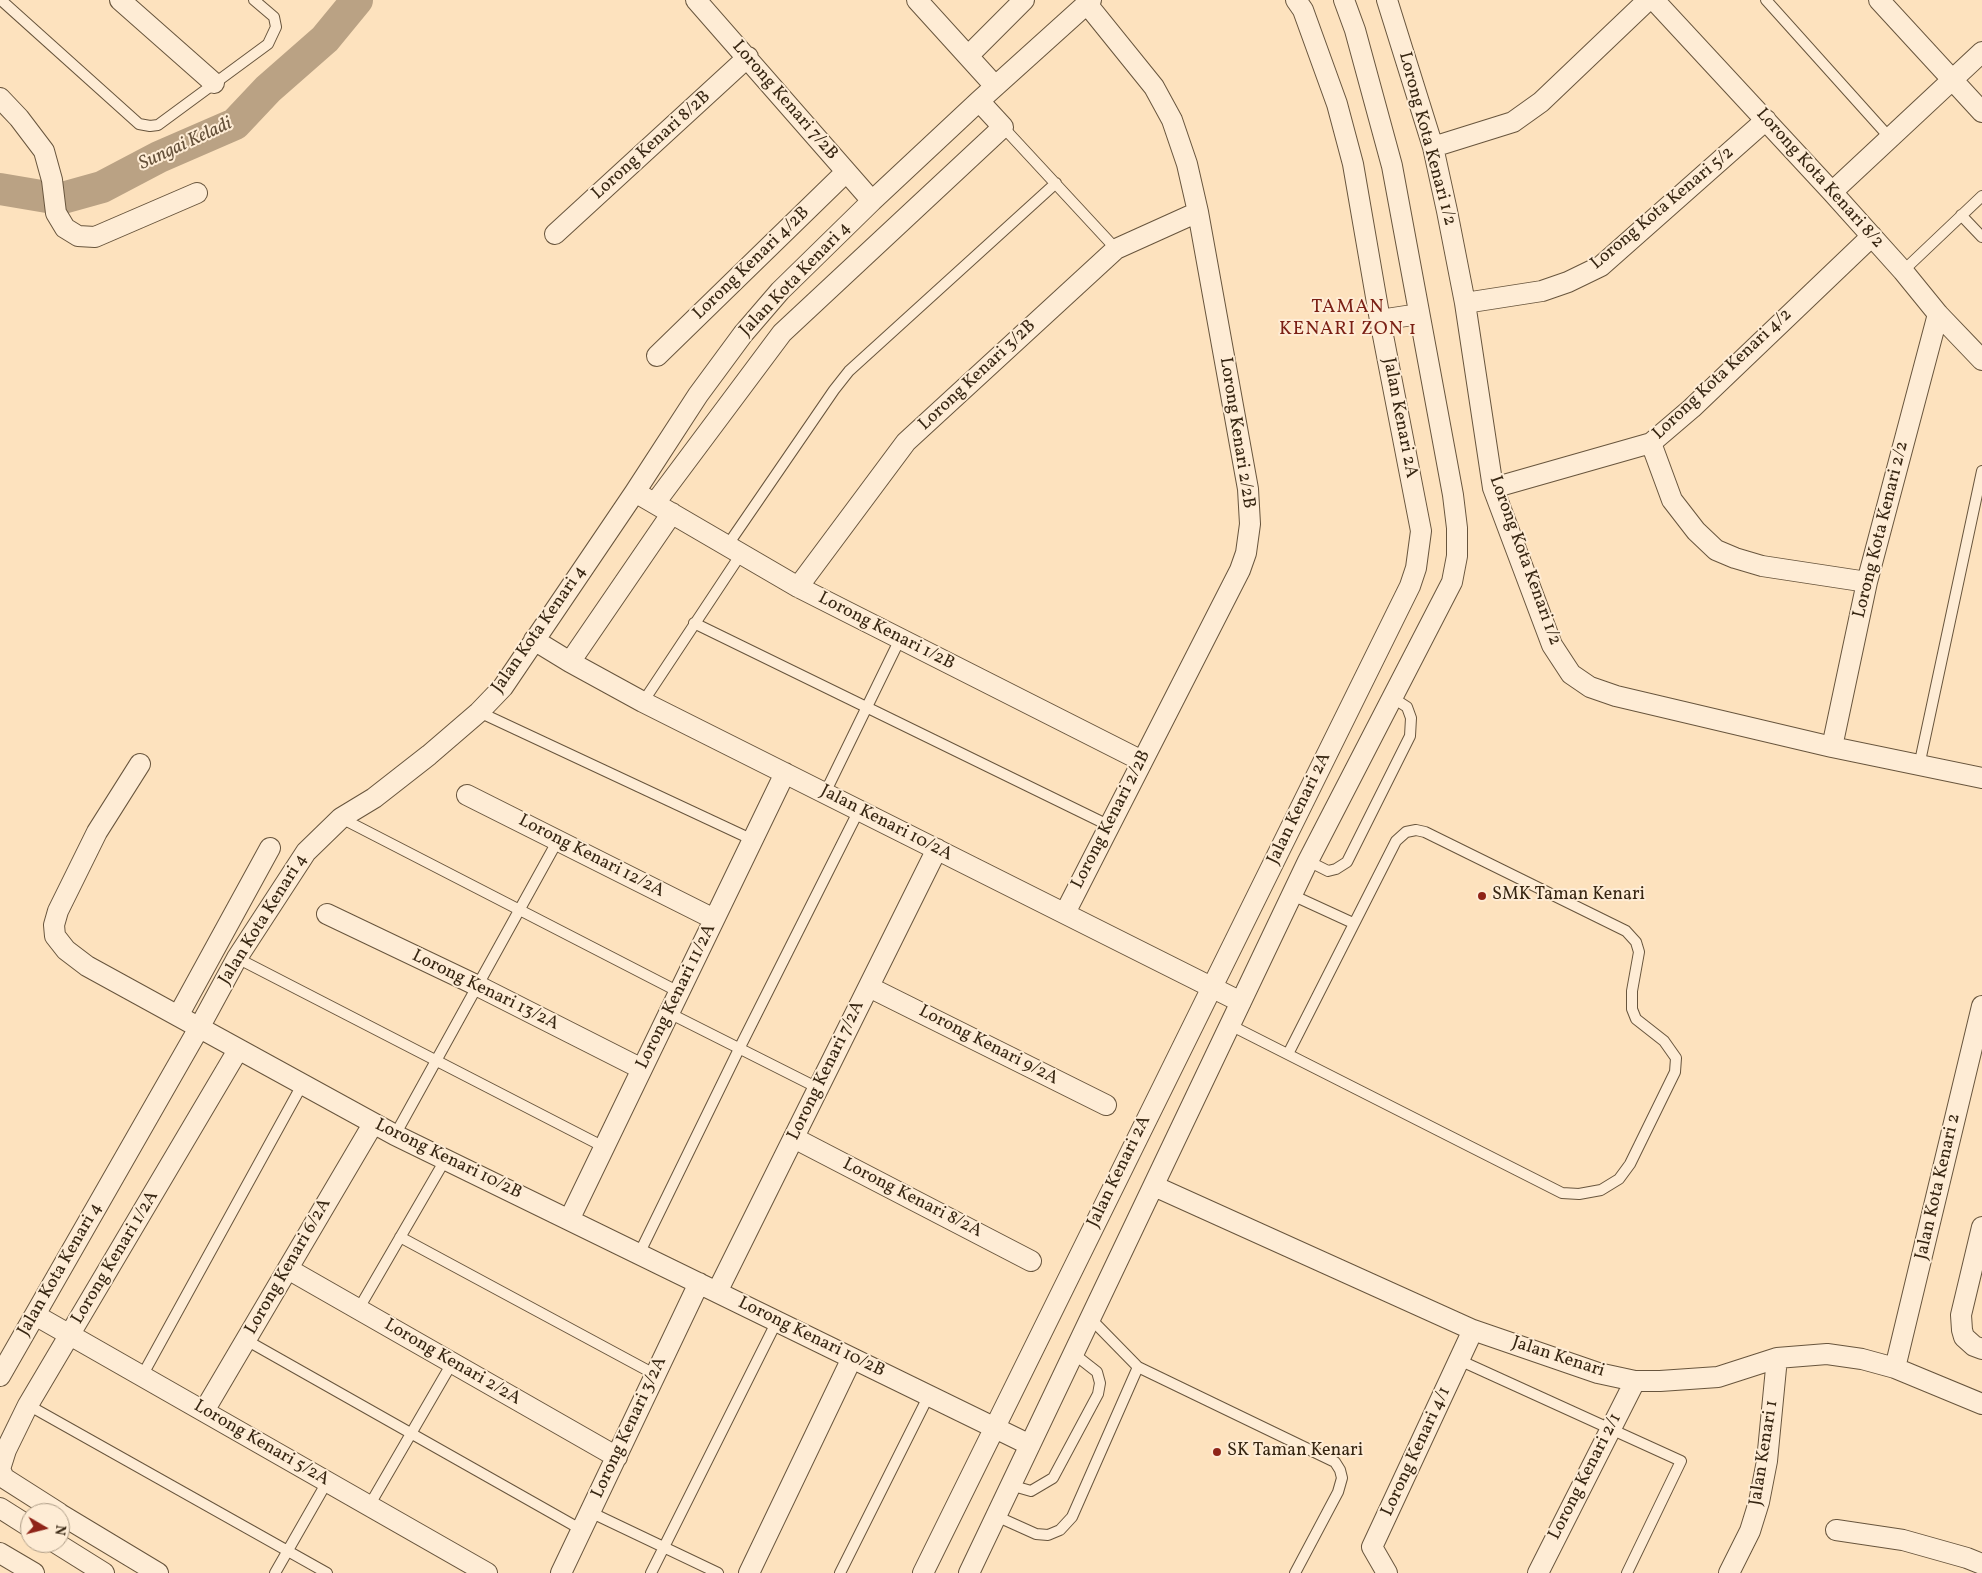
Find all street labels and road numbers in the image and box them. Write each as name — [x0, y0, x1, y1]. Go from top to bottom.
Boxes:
street label: Lorong Kenari 7/2B — [726, 37, 842, 165]
street label: Lorong Kota Kenari 1/2 — [1392, 50, 1460, 228]
street label: Lorong Kenari 8/2B — [588, 87, 716, 205]
street label: Lorong Kota Kenari 8/2 — [1750, 105, 1888, 253]
street label: Lorong Kota Kenari 5/2 — [1587, 143, 1739, 275]
street label: Lorong Kenari 4/2B — [689, 203, 815, 325]
street label: Jalan Kota Kenari 4 — [736, 218, 856, 342]
street label: Lorong Kota Kenari 4/2 — [1649, 305, 1797, 445]
street label: Lorong Kenari 3/2B — [915, 316, 1041, 436]
street label: Lorong Kenari 2/2B — [1213, 356, 1259, 510]
street label: Jalan Kenari 2A — [1377, 356, 1421, 480]
street label: Lorong Kota Kenari 2/2 — [1850, 439, 1914, 621]
street label: Lorong Kota Kenari 1/2 — [1483, 473, 1565, 649]
street label: Jalan Kota Kenari 4 — [488, 562, 592, 698]
street label: Lorong Kenari 1/2B — [814, 588, 958, 676]
street label: Lorong Kenari 2/2B — [1068, 747, 1156, 893]
street label: Jalan Kenari 2A — [1264, 749, 1336, 869]
street label: Jalan Kenari 10/2A — [816, 781, 956, 867]
street label: Lorong Kenari 12/2A — [514, 811, 668, 903]
street label: Jalan Kota Kenari 4 — [215, 850, 313, 990]
street label: Lorong Kenari 11/2A — [633, 921, 721, 1073]
street label: Lorong Kenari 13/2A — [408, 946, 562, 1036]
street label: Lorong Kenari 7/2A — [784, 998, 870, 1144]
street label: Lorong Kenari 9/2A — [915, 1001, 1061, 1091]
street label: Jalan Kenari 2A — [1084, 1112, 1156, 1232]
street label: Jalan Kota Kenari 2 — [1912, 1112, 1966, 1262]
street label: Lorong Kenari 10/2B — [371, 1115, 525, 1205]
street label: Lorong Kenari 8/2A — [839, 1154, 985, 1244]
street label: Lorong Kenari 1/2A — [68, 1187, 164, 1329]
street label: Lorong Kenari 6/2A — [241, 1195, 337, 1339]
street label: Jalan Kota Kenari 4 — [14, 1199, 108, 1341]
street label: Lorong Kenari 10/2B — [734, 1293, 888, 1383]
street label: Lorong Kenari 2/2A — [380, 1315, 524, 1411]
street label: Jalan Kenari — [1509, 1333, 1607, 1383]
street label: Lorong Kenari 3/2A — [588, 1354, 672, 1502]
street label: Lorong Kenari 4/1 — [1378, 1384, 1456, 1520]
street label: Lorong Kenari 5/2A — [189, 1396, 333, 1492]
street label: Jalan Kenari 1 — [1746, 1399, 1784, 1507]
street label: Lorong Kenari 2/1 — [1545, 1410, 1627, 1544]

